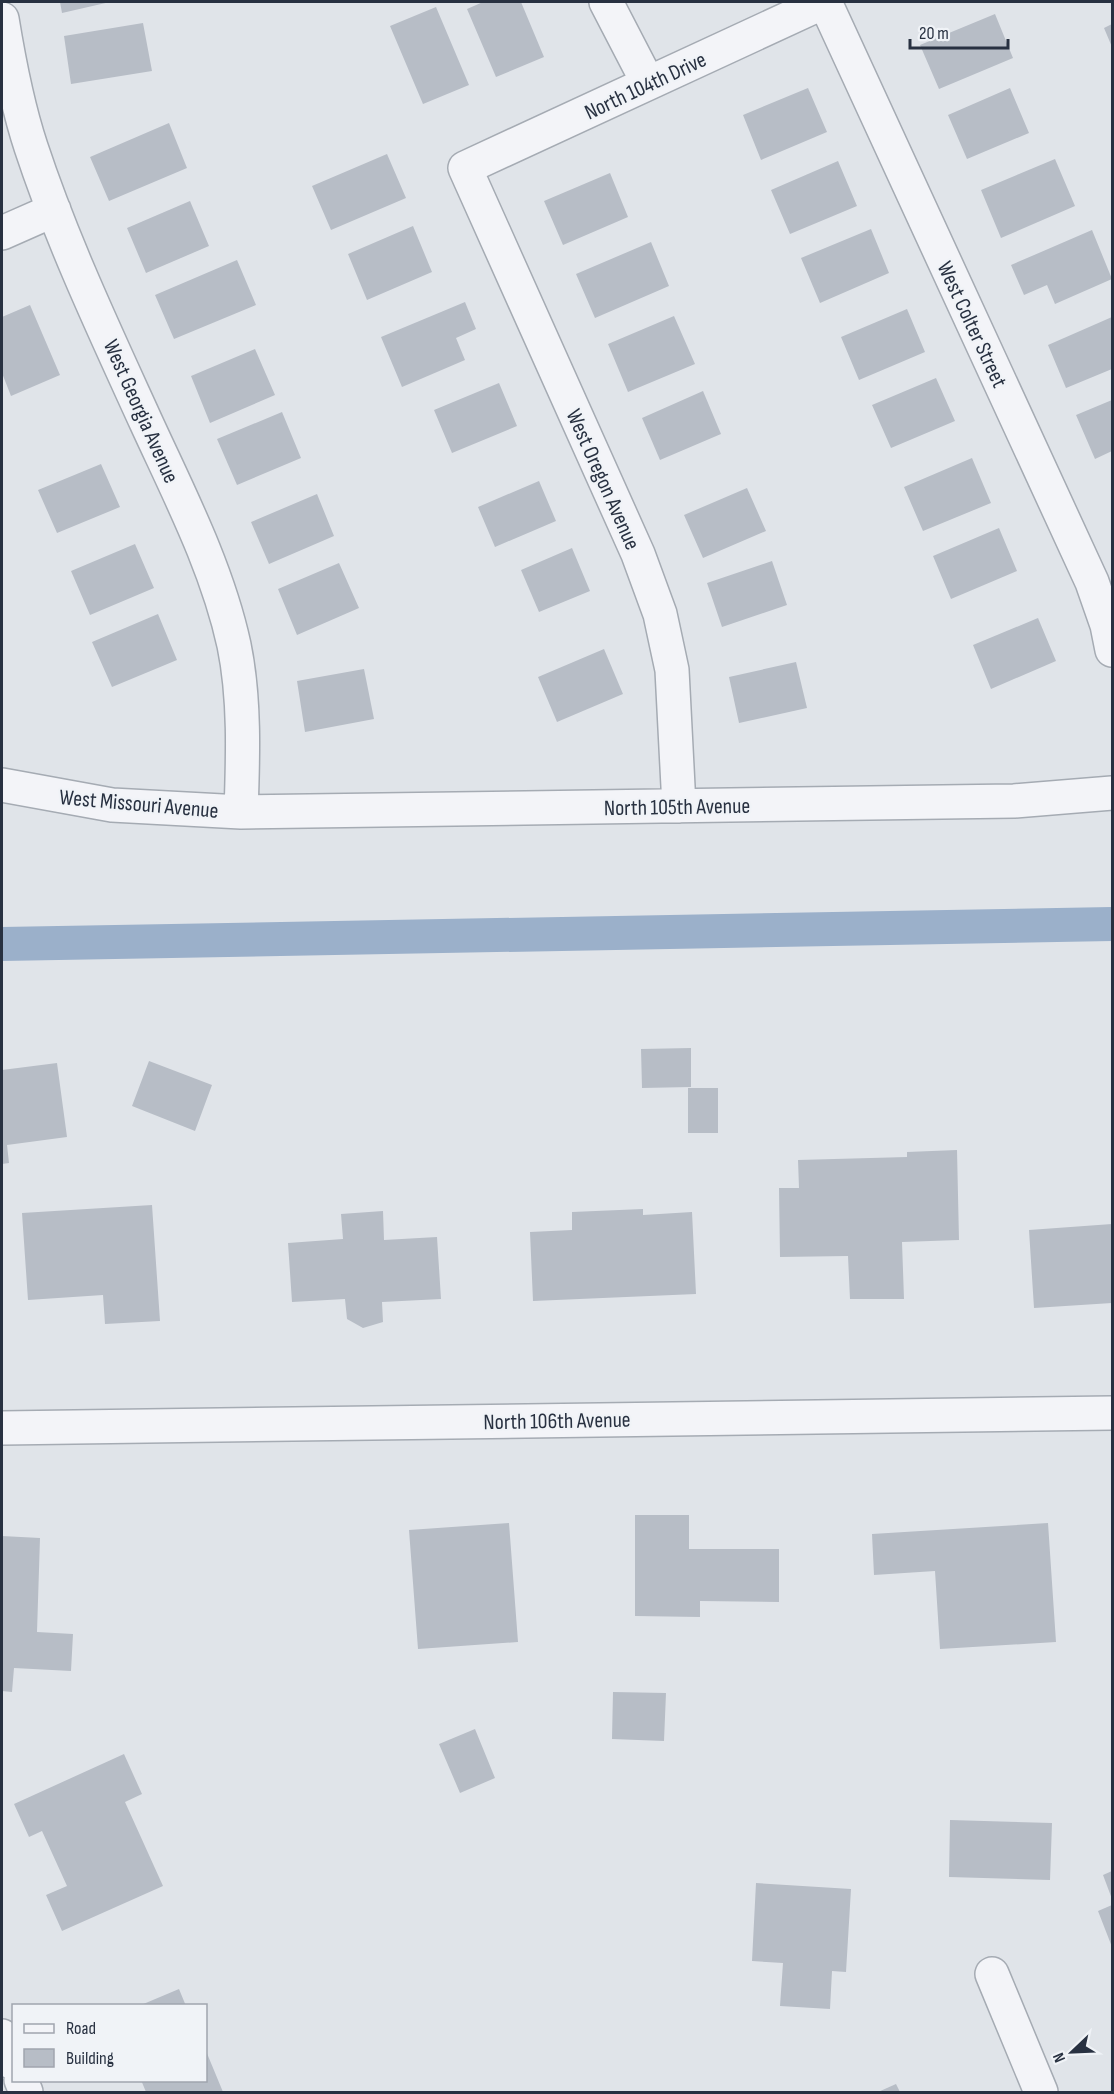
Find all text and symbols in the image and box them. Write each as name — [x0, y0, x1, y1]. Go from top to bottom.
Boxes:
scale bar — [910, 12, 1008, 50]
text: 20 m — [919, 23, 949, 44]
street label: North 104th Drive — [580, 46, 711, 126]
street label: West Colter Street — [931, 257, 1013, 392]
street label: West Georgia Avenue — [97, 336, 184, 488]
street label: West Oregon Avenue — [560, 405, 646, 554]
street label: West Missouri Avenue — [58, 784, 220, 825]
street label: North 105th Avenue — [604, 793, 750, 822]
street label: North 106th Avenue — [483, 1407, 631, 1436]
legend — [12, 2004, 207, 2082]
text: Road — [66, 2018, 96, 2039]
north arrow — [1042, 2022, 1102, 2082]
text: Building — [66, 2048, 114, 2069]
text: N — [1049, 2050, 1070, 2065]

